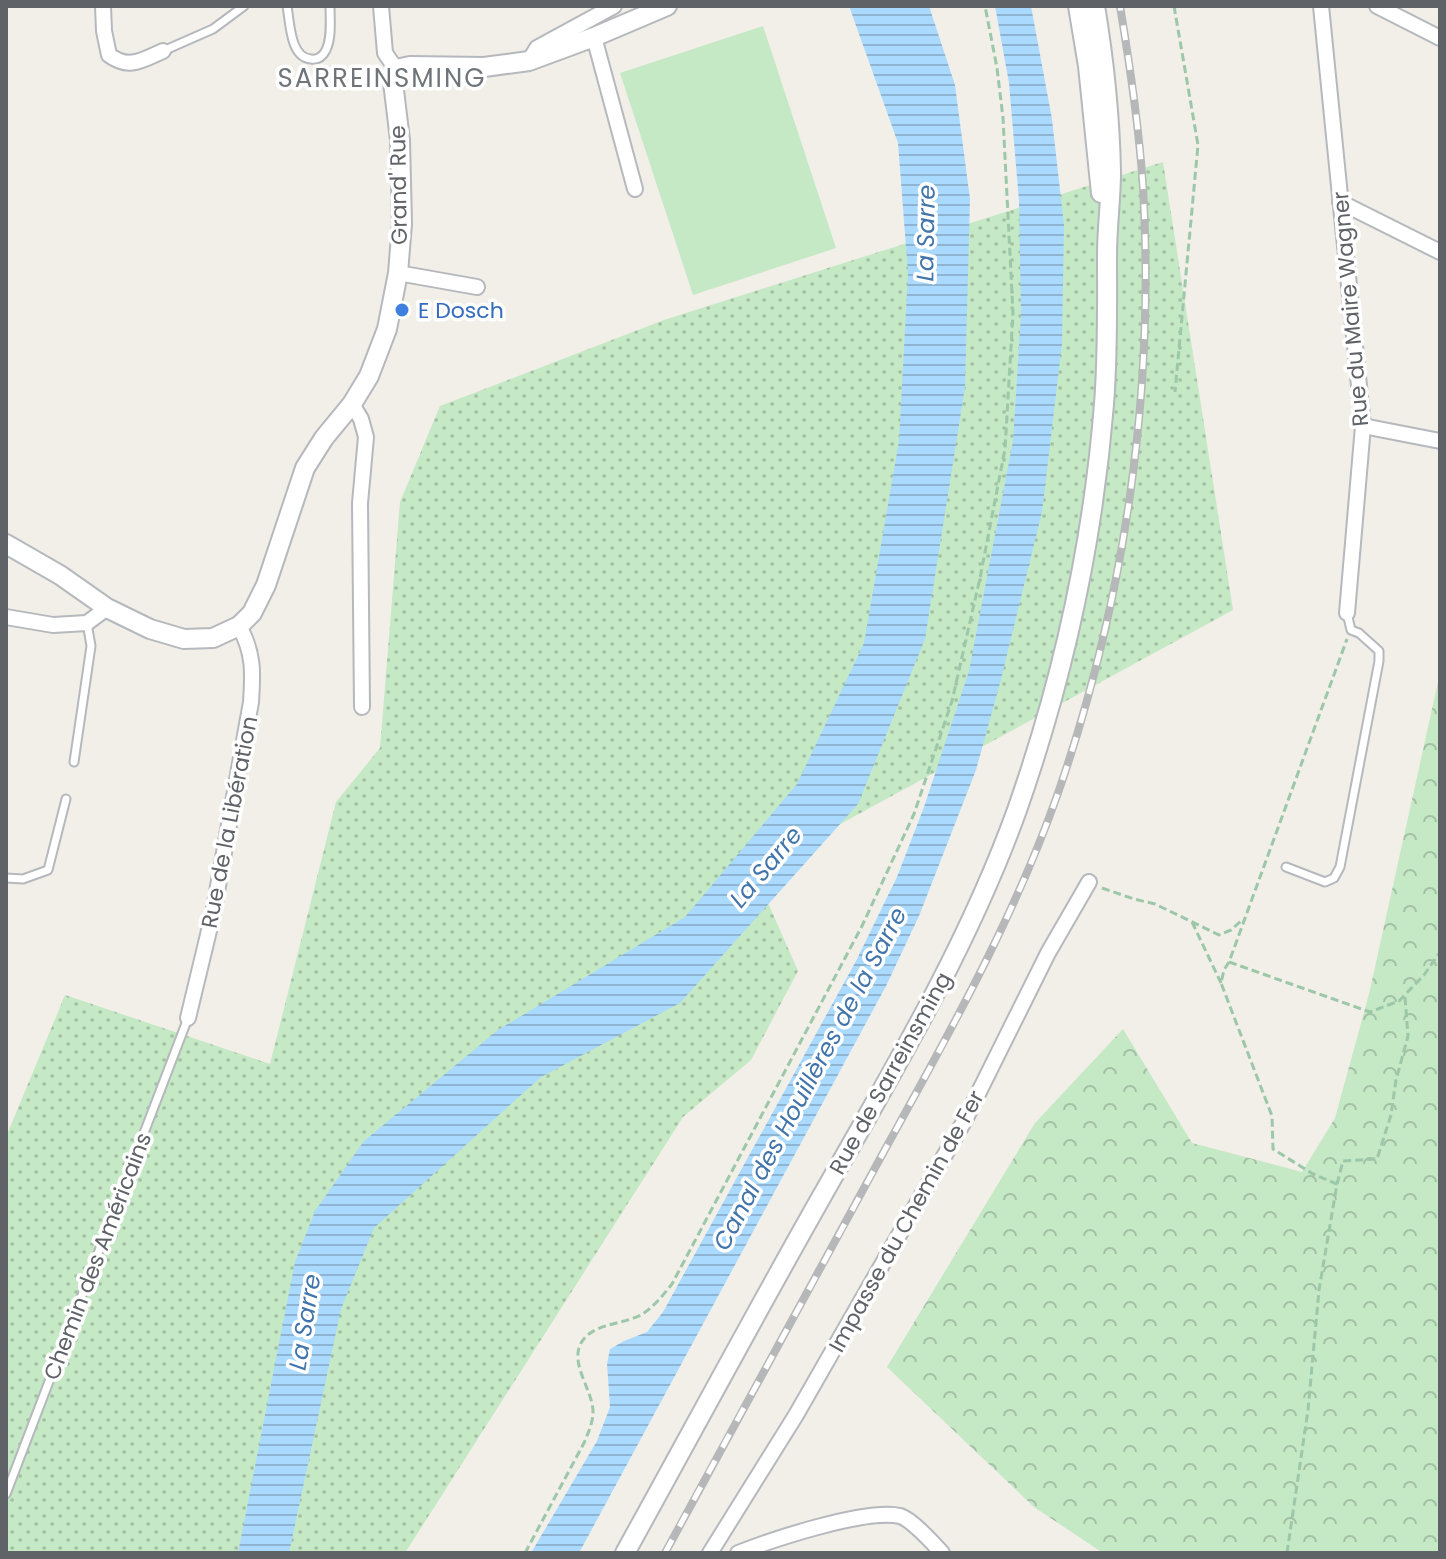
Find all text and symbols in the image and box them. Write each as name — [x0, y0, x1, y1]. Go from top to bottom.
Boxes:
district label: SARREINSMING — [278, 60, 486, 96]
street label: Grand' Rue — [382, 125, 415, 245]
water label: La Sarre — [908, 184, 943, 282]
street label: Rue du Maire Wagner — [1325, 190, 1376, 428]
place label: E Dosch — [418, 295, 504, 326]
marker: E Dosch — [393, 301, 411, 319]
street label: Rue de la Libération — [194, 713, 265, 931]
water label: La Sarre — [722, 819, 809, 914]
water label: Canal des Houillères de la Sarre — [705, 901, 914, 1256]
street label: Rue de Sarreinsming — [822, 966, 959, 1180]
street label: Impasse du Chemin de Fer — [821, 1085, 992, 1358]
street label: Chemin des Américains — [36, 1128, 159, 1384]
water label: La Sarre — [281, 1271, 328, 1372]

